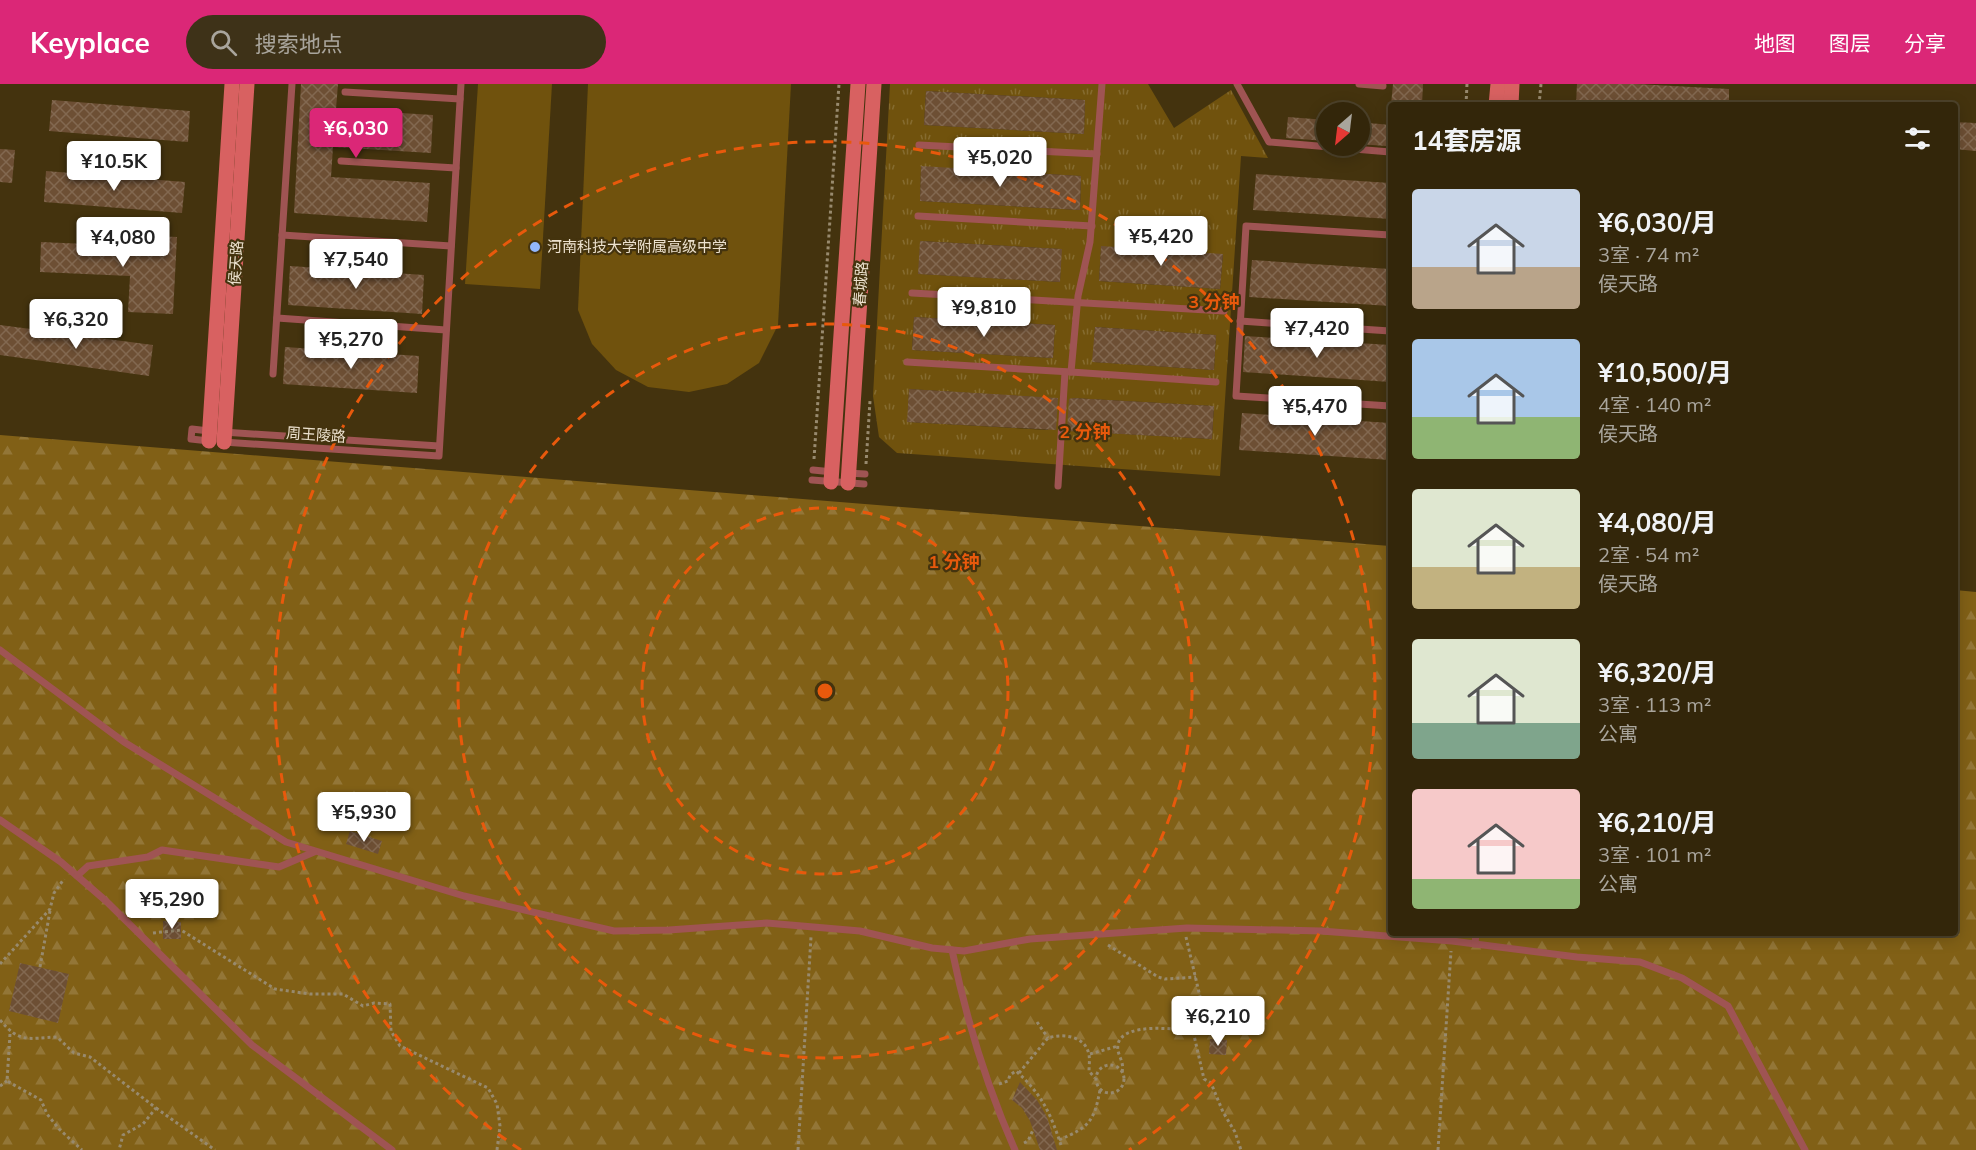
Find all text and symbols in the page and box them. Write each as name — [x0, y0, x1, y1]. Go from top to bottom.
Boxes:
search box — [186, 15, 606, 69]
text: Keyplace — [30, 25, 150, 60]
icon: search — [207, 26, 240, 59]
text: 搜索地点 — [255, 30, 343, 58]
text: 地图 — [1754, 30, 1796, 56]
text: 图层 — [1829, 30, 1871, 56]
text: 分享 — [1904, 30, 1946, 56]
north arrow — [1316, 102, 1370, 156]
map controls — [1316, 102, 1370, 156]
pin: ¥6,030 — [307, 108, 405, 159]
text: ¥6,030 — [324, 115, 388, 140]
icon: filters — [1901, 122, 1934, 155]
text: 14套房源 — [1412, 124, 1521, 157]
pin: ¥5,020 — [951, 137, 1049, 188]
pin: ¥10.5K — [65, 141, 163, 192]
text: ¥5,020 — [968, 144, 1032, 169]
text: ¥10.5K — [81, 148, 147, 173]
text: ¥6,030/月 — [1598, 206, 1717, 239]
icon: home — [1460, 213, 1532, 285]
pin: ¥5,420 — [1112, 216, 1210, 267]
pin: ¥4,080 — [74, 217, 172, 268]
text: ¥5,420 — [1129, 223, 1193, 248]
text: ¥4,080 — [91, 224, 155, 249]
place label: 河南科技大学附属高级中学 — [547, 237, 727, 256]
pin: ¥7,540 — [307, 239, 405, 290]
street label: 侯天路 — [224, 240, 247, 286]
marker: 河南科技大学附属高级中学 — [528, 240, 542, 254]
text: 3室 · 74 m² — [1598, 242, 1699, 267]
text: ¥7,540 — [324, 246, 388, 271]
street label: 春城路 — [849, 261, 872, 307]
text: 侯天路 — [1598, 271, 1658, 296]
pin: ¥9,810 — [935, 287, 1033, 338]
text: 3 分钟 — [1188, 290, 1240, 313]
text: ¥9,810 — [952, 294, 1016, 319]
pin: ¥6,320 — [27, 299, 125, 350]
text: ¥6,320 — [44, 306, 108, 331]
pin: ¥7,420 — [1268, 308, 1366, 359]
text: ¥7,420 — [1285, 315, 1349, 340]
pin: ¥5,270 — [302, 319, 400, 370]
text: ¥5,270 — [319, 326, 383, 351]
text: ¥10,500/月 — [1598, 356, 1732, 389]
icon: home — [1460, 363, 1532, 435]
pin: ¥5,470 — [1266, 386, 1364, 437]
text: 4室 · 140 m² — [1598, 392, 1711, 417]
text: ¥5,470 — [1283, 393, 1347, 418]
text: 2 分钟 — [1059, 420, 1111, 443]
text: 侯天路 — [1598, 421, 1658, 446]
street label: 周王陵路 — [285, 423, 347, 446]
text: ¥4,080/月 — [1598, 506, 1717, 539]
icon: home — [1460, 513, 1532, 585]
text: 2室 · 54 m² — [1598, 542, 1699, 567]
text: 1 分钟 — [928, 550, 980, 573]
text: 侯天路 — [1598, 571, 1658, 596]
text: ¥6,320/月 — [1598, 656, 1717, 689]
icon: home — [1460, 663, 1532, 735]
centre of rings — [815, 681, 835, 701]
text: 3室 · 113 m² — [1598, 692, 1711, 717]
text: 公寓 — [1598, 721, 1638, 746]
pin: ¥5,930 — [315, 792, 413, 843]
text: ¥5,930 — [332, 799, 396, 824]
text: ¥6,210/月 — [1598, 806, 1717, 839]
icon: home — [1460, 813, 1532, 885]
text: 3室 · 101 m² — [1598, 842, 1711, 867]
text: 公寓 — [1598, 871, 1638, 896]
pin: ¥5,290 — [123, 879, 221, 930]
text: ¥5,290 — [140, 886, 204, 911]
pin: ¥6,210 — [1169, 996, 1267, 1047]
text: ¥6,210 — [1186, 1003, 1250, 1028]

